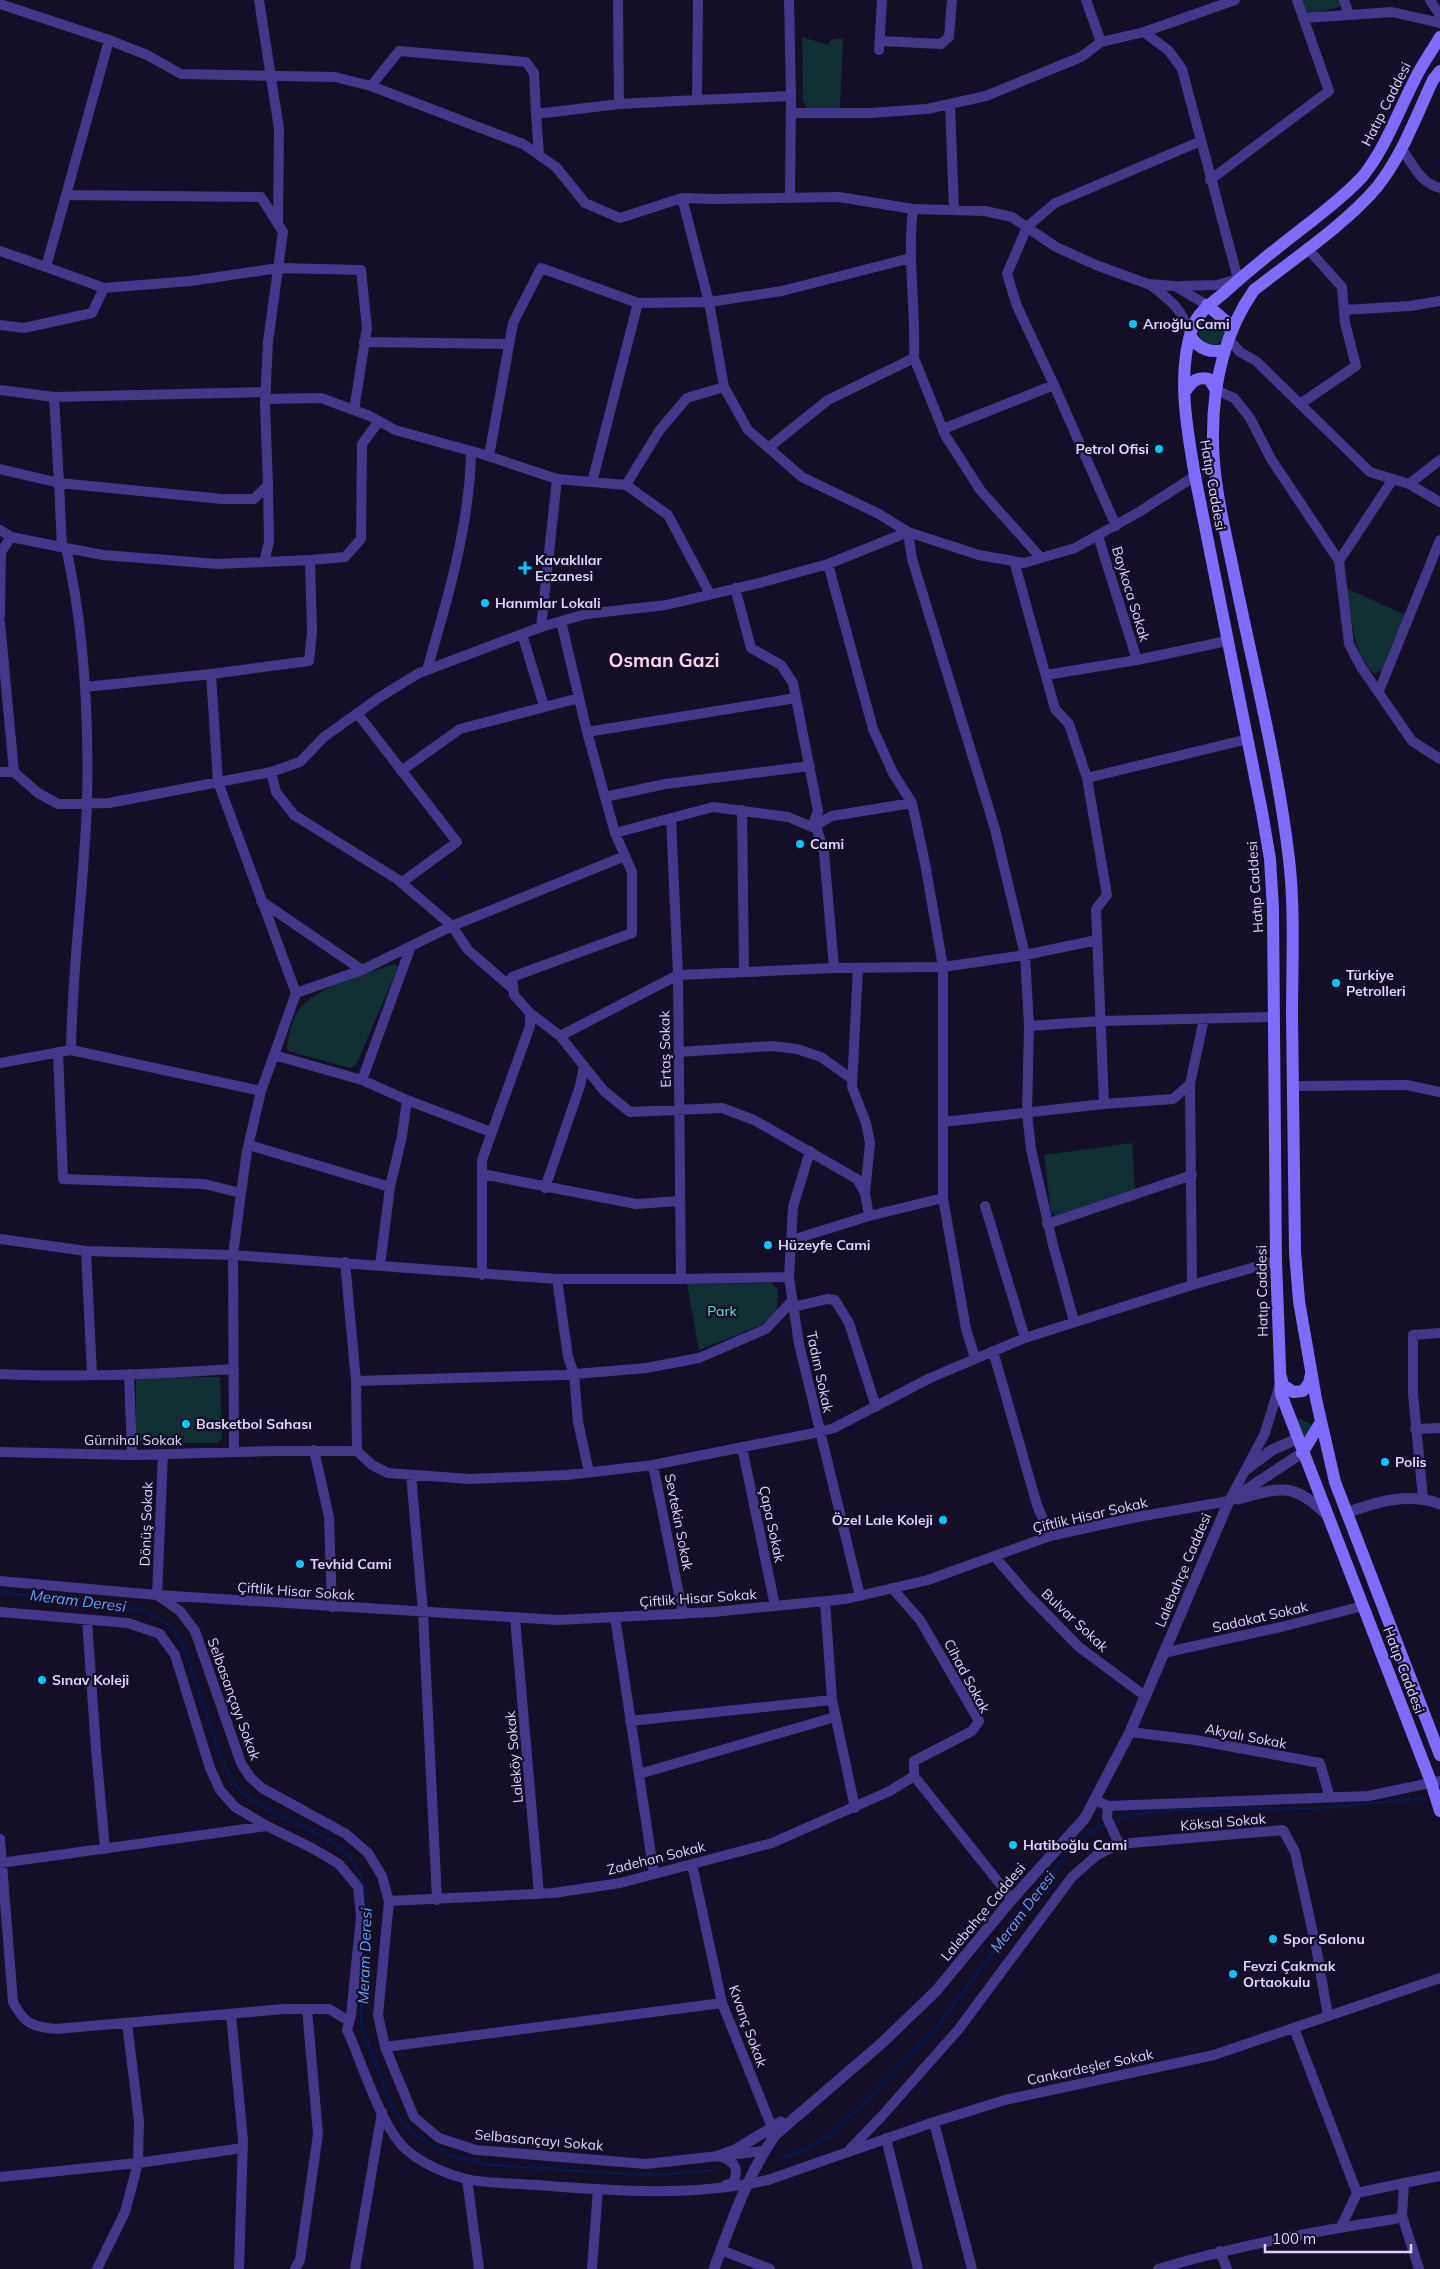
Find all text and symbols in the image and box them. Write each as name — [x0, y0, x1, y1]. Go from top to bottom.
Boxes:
street label: Hatıp Caddesi — [1357, 59, 1415, 149]
place label: Arıoğlu Cami — [1143, 315, 1230, 333]
marker: Arıoğlu Cami — [1127, 318, 1139, 330]
street label: Hatıp Caddesi — [1196, 438, 1230, 532]
place label: Petrol Ofisi — [1075, 440, 1149, 458]
marker: Petrol Ofisi — [1153, 443, 1165, 455]
street label: Baykoca Sokak — [1108, 544, 1154, 645]
place label: Kavaklılar Eczanesi — [535, 551, 602, 585]
marker: Kavaklılar Eczanesi — [519, 562, 531, 574]
place label: Hanımlar Lokali — [495, 594, 601, 612]
marker: Hanımlar Lokali — [479, 597, 491, 609]
district label: Osman Gazi — [609, 648, 719, 672]
place label: Cami — [810, 835, 844, 853]
marker: Cami — [794, 838, 806, 850]
street label: Hatıp Caddesi — [1243, 841, 1267, 933]
place label: Türkiye Petrolleri — [1346, 966, 1406, 1000]
marker: Türkiye Petrolleri — [1330, 977, 1342, 989]
street label: Ertaş Sokak — [655, 1010, 675, 1088]
place label: Hüzeyfe Cami — [778, 1236, 870, 1254]
marker: Hüzeyfe Cami — [762, 1239, 774, 1251]
street label: Hatıp Caddesi — [1252, 1245, 1272, 1337]
park label: Park — [707, 1302, 738, 1320]
street label: Tadım Sokak — [803, 1330, 838, 1415]
place label: Basketbol Sahası — [196, 1415, 312, 1433]
marker: Basketbol Sahası — [180, 1418, 192, 1430]
street label: Gürnihal Sokak — [84, 1431, 183, 1449]
place label: Polis — [1395, 1453, 1427, 1471]
marker: Polis — [1379, 1456, 1391, 1468]
street label: Sevtekin Sokak — [661, 1472, 697, 1573]
street label: Dönüş Sokak — [136, 1481, 157, 1567]
street label: Çapa Sokak — [755, 1484, 789, 1565]
street label: Çiftlik Hisar Sokak — [1031, 1493, 1150, 1537]
street label: Lalebahçe Caddesi — [1151, 1510, 1215, 1630]
place label: Özel Lale Koleji — [832, 1511, 933, 1529]
marker: Özel Lale Koleji — [937, 1514, 949, 1526]
place label: Tevhid Cami — [310, 1555, 392, 1573]
marker: Tevhid Cami — [294, 1558, 306, 1570]
street label: Çiftlik Hisar Sokak — [237, 1578, 356, 1604]
street label: Bulvar Sokak — [1038, 1584, 1113, 1656]
water label: Meram Deresi — [29, 1585, 127, 1616]
street label: Çiftlik Hisar Sokak — [639, 1585, 758, 1611]
street label: Sadakat Sokak — [1210, 1597, 1310, 1637]
street label: Hatıp Caddesi — [1379, 1624, 1429, 1716]
street label: Selbasançayı Sokak — [203, 1635, 265, 1763]
street label: Cihad Sokak — [940, 1636, 994, 1717]
place label: Sınav Koleji — [52, 1671, 129, 1689]
marker: Sınav Koleji — [36, 1674, 48, 1686]
street label: Laleköy Sokak — [501, 1709, 527, 1804]
street label: Akyalı Sokak — [1204, 1719, 1289, 1753]
street label: Köksal Sokak — [1180, 1809, 1267, 1835]
place label: Hatiboğlu Cami — [1023, 1836, 1127, 1854]
street label: Zadehan Sokak — [605, 1837, 708, 1879]
marker: Hatiboğlu Cami — [1007, 1839, 1019, 1851]
street label: Lalebahçe Caddesi — [937, 1859, 1029, 1965]
water label: Meram Deresi — [986, 1867, 1059, 1956]
water label: Meram Deresi — [353, 1907, 376, 2004]
place label: Spor Salonu — [1283, 1930, 1365, 1948]
marker: Spor Salonu — [1267, 1933, 1279, 1945]
place label: Fevzi Çakmak Ortaokulu — [1243, 1957, 1336, 1991]
marker: Fevzi Çakmak Ortaokulu — [1227, 1968, 1239, 1980]
street label: Kıvanç Sokak — [725, 1982, 771, 2070]
street label: Cankardeşler Sokak — [1025, 2045, 1156, 2089]
street label: Selbasançayı Sokak — [474, 2125, 605, 2155]
scale bar — [1265, 2222, 1411, 2254]
text: 100 m — [1272, 2229, 1316, 2248]

